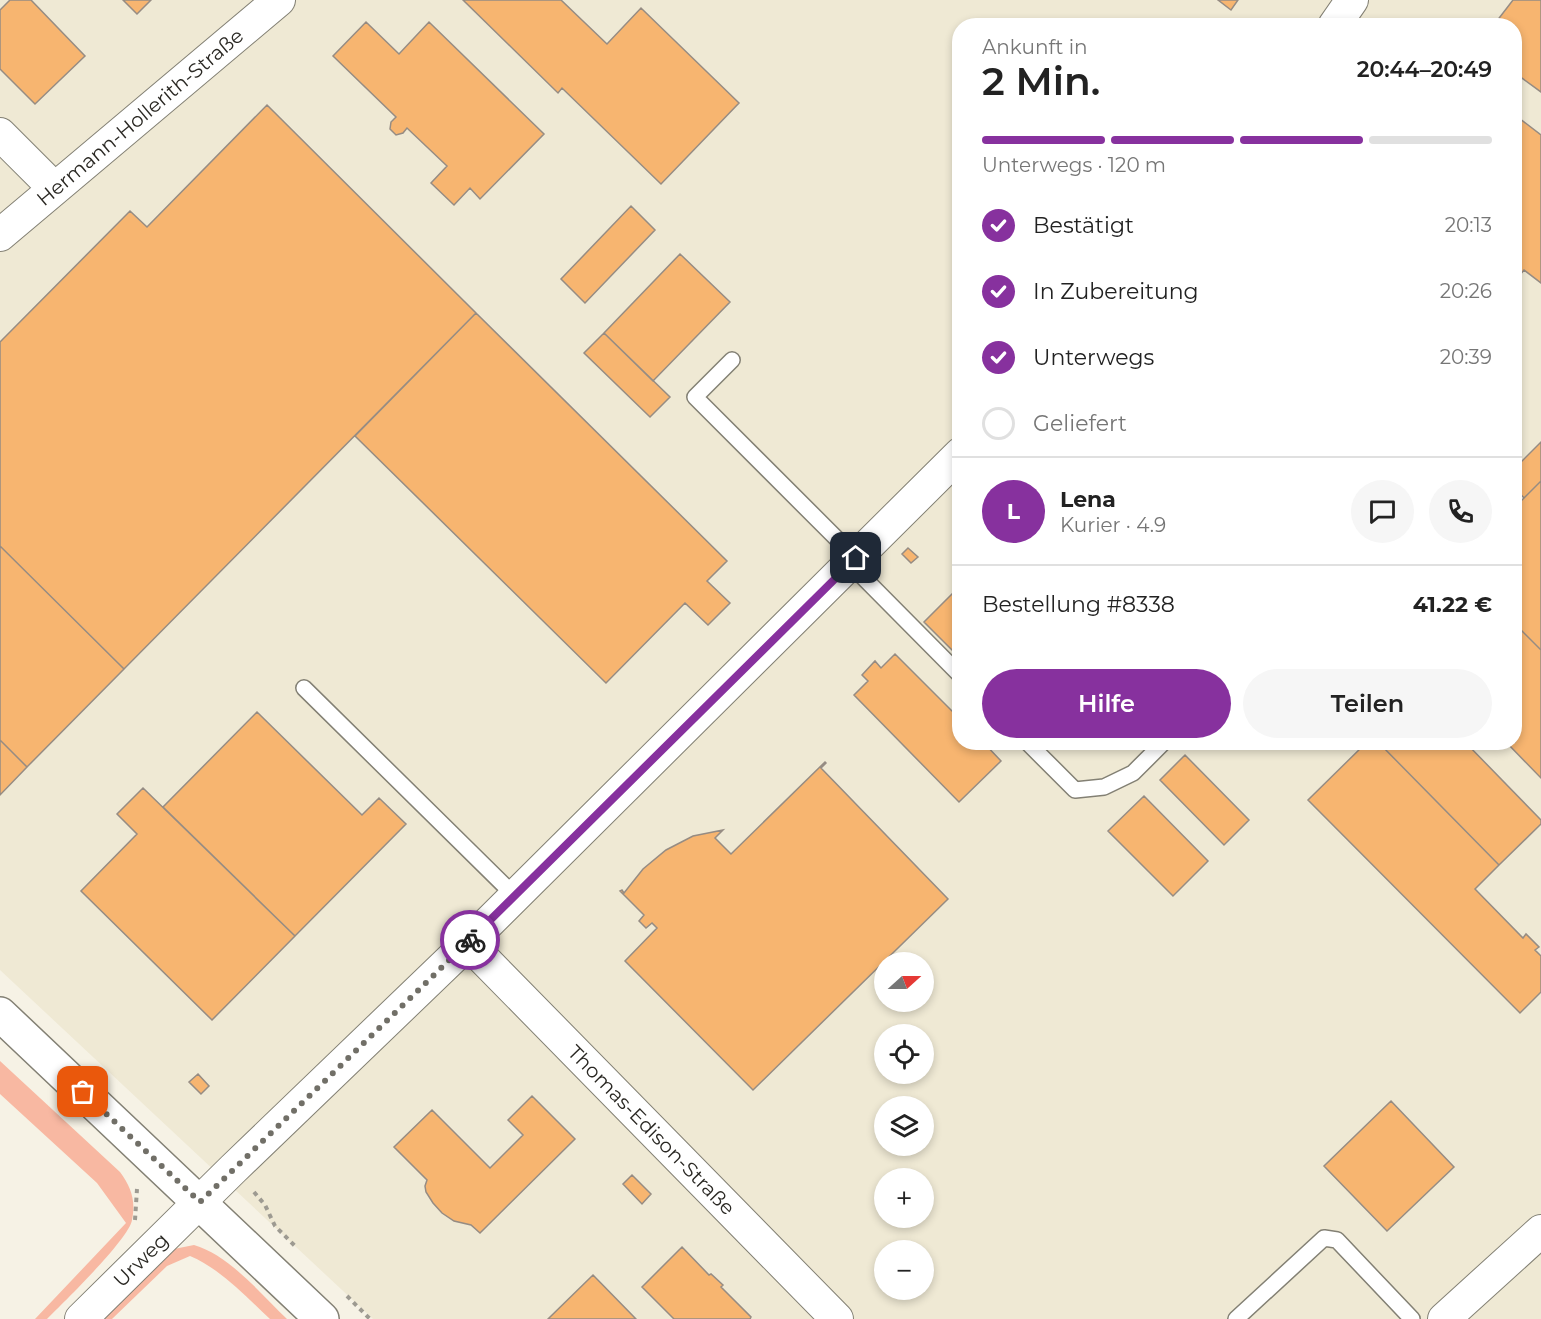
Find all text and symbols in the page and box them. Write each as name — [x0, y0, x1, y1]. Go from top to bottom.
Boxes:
street label: Hermann-Hollerith-Straße — [32, 23, 248, 211]
text: Ankunft in — [982, 35, 1088, 59]
text: 20:44–20:49 — [1357, 56, 1492, 83]
text: 2 Min. — [982, 57, 1100, 105]
text: Unterwegs · 120 m — [982, 153, 1166, 177]
icon: check — [982, 209, 1015, 242]
text: Bestätigt — [1033, 212, 1134, 239]
text: 20:13 — [1445, 213, 1492, 237]
icon: check — [982, 275, 1015, 308]
text: In Zubereitung — [1033, 278, 1199, 305]
text: 20:26 — [1440, 279, 1492, 303]
icon: check — [982, 341, 1015, 374]
text: Unterwegs — [1033, 344, 1154, 371]
text: 20:39 — [1440, 345, 1492, 369]
text: Geliefert — [1033, 410, 1127, 437]
button: chat — [1351, 480, 1414, 543]
button: phone — [1429, 480, 1492, 543]
text: Lena — [1060, 486, 1116, 513]
text: L — [1007, 498, 1020, 525]
text: Kurier · 4.9 — [1060, 513, 1166, 537]
pin — [830, 532, 881, 583]
icon: home — [839, 541, 872, 574]
text: Bestellung #8338 — [982, 591, 1175, 618]
text: 41.22 € — [1413, 591, 1492, 618]
button: Hilfe — [982, 669, 1231, 738]
button: Teilen — [1243, 669, 1492, 738]
courier — [440, 910, 500, 970]
icon: bike — [454, 924, 487, 957]
north arrow — [874, 952, 934, 1012]
map controls — [874, 952, 934, 1300]
button: locate — [874, 1024, 934, 1084]
street label: Thomas-Edison-Straße — [563, 1040, 740, 1220]
pin — [57, 1066, 108, 1117]
icon: bag — [66, 1075, 99, 1108]
button: layers — [874, 1096, 934, 1156]
button: + — [874, 1168, 934, 1228]
street label: Urweg — [108, 1228, 173, 1292]
button: − — [874, 1240, 934, 1300]

